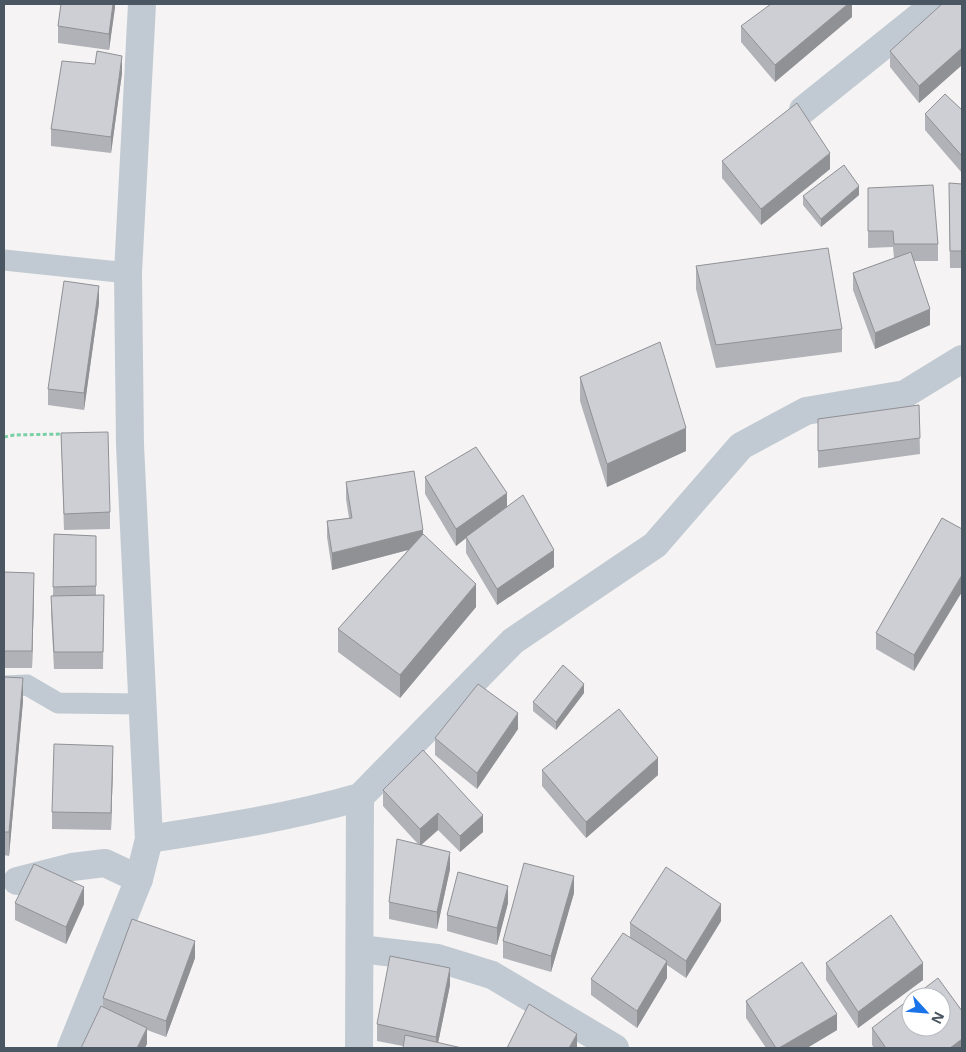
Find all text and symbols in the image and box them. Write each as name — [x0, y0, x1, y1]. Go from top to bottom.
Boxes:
north arrow — [901, 987, 951, 1037]
text: N — [927, 1009, 949, 1027]

